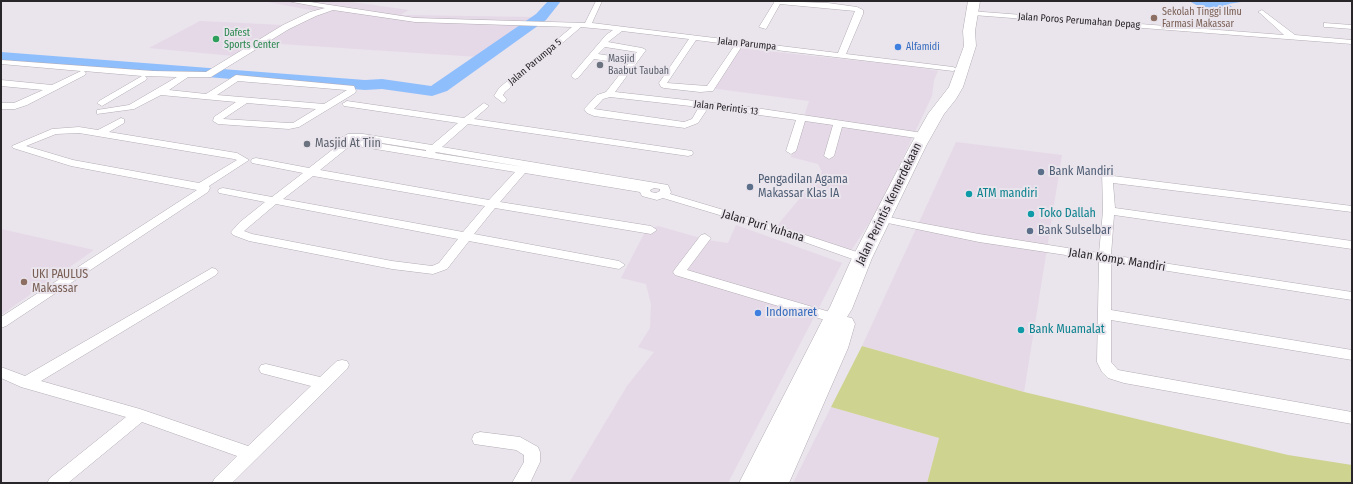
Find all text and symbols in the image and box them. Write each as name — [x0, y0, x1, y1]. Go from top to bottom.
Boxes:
place label: Sekolah Tinggi Ilmu Farmasi Makassar — [1162, 6, 1242, 30]
street label: Jalan Poros Perumahan Depag — [1018, 11, 1140, 31]
marker: Sekolah Tinggi Ilmu Farmasi Makassar — [1149, 13, 1159, 23]
place label: Dafest Sports Center — [224, 27, 280, 50]
marker: Dafest Sports Center — [211, 34, 221, 44]
street label: Jalan Parumpa — [717, 35, 777, 53]
street label: Jalan Parumpa 5 — [506, 36, 564, 88]
place label: Alfamidi — [906, 41, 940, 53]
marker: Alfamidi — [893, 42, 903, 52]
place label: Masjid Baabut Taubah — [608, 53, 669, 76]
marker: Masjid Baabut Taubah — [595, 60, 605, 70]
street label: Jalan Perintis 13 — [693, 98, 759, 118]
place label: Masjid At Tiin — [315, 137, 381, 151]
marker: Masjid At Tiin — [302, 139, 312, 149]
street label: Jalan Perintis Kemerdekaan — [853, 140, 925, 268]
place label: Bank Mandiri — [1049, 165, 1114, 179]
marker: Bank Mandiri — [1036, 167, 1046, 177]
place label: Pengadilan Agama Makassar Klas IA — [758, 173, 848, 201]
marker: Pengadilan Agama Makassar Klas IA — [745, 182, 755, 192]
place label: ATM mandiri — [977, 187, 1037, 201]
marker: ATM mandiri — [964, 189, 974, 199]
street label: Jalan Puri Yuhana — [720, 207, 806, 245]
place label: Toko Dallah — [1039, 207, 1096, 221]
marker: Toko Dallah — [1026, 209, 1036, 219]
place label: Bank Sulselbar — [1038, 224, 1111, 238]
marker: Bank Sulselbar — [1025, 226, 1035, 236]
street label: Jalan Komp. Mandiri — [1068, 245, 1166, 275]
place label: UKI PAULUS Makassar — [32, 268, 88, 296]
marker: UKI PAULUS Makassar — [19, 277, 29, 287]
place label: Indomaret — [766, 306, 817, 320]
marker: Indomaret — [753, 308, 763, 318]
place label: Bank Muamalat — [1029, 323, 1105, 337]
marker: Bank Muamalat — [1016, 325, 1026, 335]

